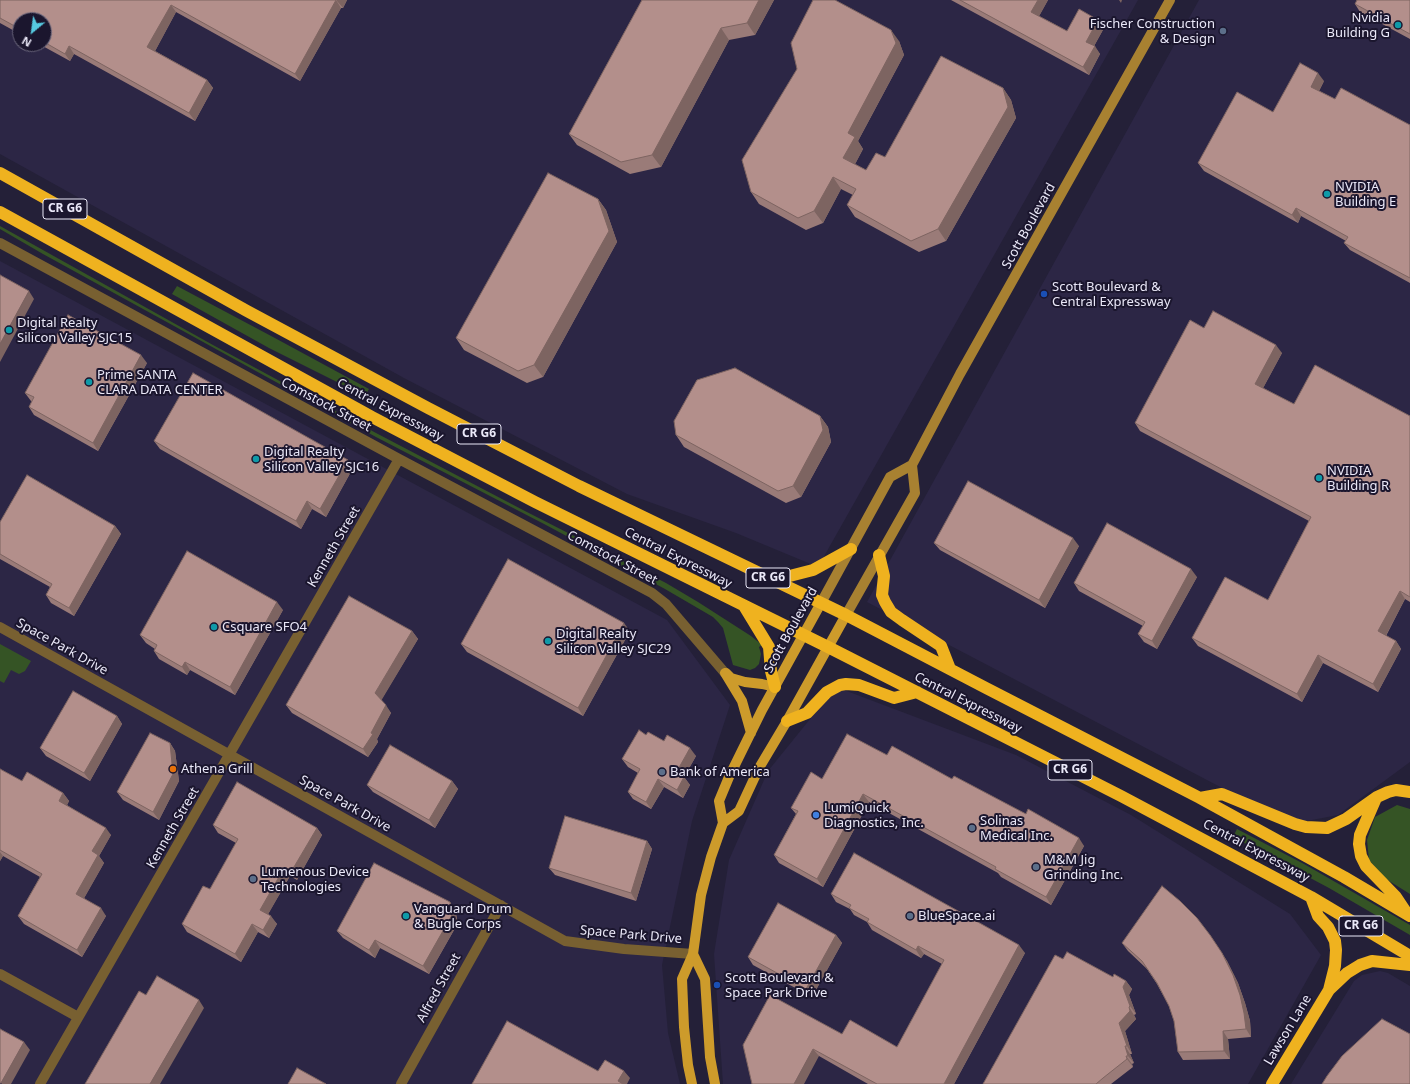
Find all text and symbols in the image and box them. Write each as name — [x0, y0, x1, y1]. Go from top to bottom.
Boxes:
place label: Nvidia Building G — [1327, 10, 1390, 41]
north arrow — [12, 12, 52, 52]
place label: Fischer Construction & Design — [1090, 16, 1215, 47]
marker: Nvidia Building G — [1393, 20, 1403, 30]
marker: Fischer Construction & Design — [1218, 26, 1228, 36]
text: N — [19, 33, 34, 51]
place label: NVIDIA Building E — [1335, 179, 1396, 210]
street label: Scott Boulevard — [999, 180, 1059, 272]
marker: NVIDIA Building E — [1322, 189, 1332, 199]
road number: CR G6 — [43, 199, 87, 219]
place label: Scott Boulevard & Central Expressway — [1052, 279, 1171, 310]
marker: Scott Boulevard & Central Expressway — [1039, 289, 1049, 299]
place label: Digital Realty Silicon Valley SJC15 — [17, 315, 132, 346]
marker: Digital Realty Silicon Valley SJC15 — [4, 325, 14, 335]
place label: Prime SANTA CLARA DATA CENTER — [97, 367, 223, 398]
street label: Comstock Street — [278, 375, 374, 435]
street label: Central Expressway — [334, 375, 446, 445]
marker: Prime SANTA CLARA DATA CENTER — [84, 377, 94, 387]
road number: CR G6 — [457, 424, 501, 444]
place label: Digital Realty Silicon Valley SJC16 — [264, 444, 379, 475]
marker: Digital Realty Silicon Valley SJC16 — [251, 454, 261, 464]
place label: NVIDIA Building R — [1327, 463, 1389, 494]
marker: NVIDIA Building R — [1314, 473, 1324, 483]
street label: Kenneth Street — [304, 504, 364, 590]
street label: Central Expressway — [622, 524, 734, 592]
street label: Comstock Street — [564, 528, 660, 588]
road number: CR G6 — [746, 568, 790, 588]
street label: Scott Boulevard — [761, 584, 821, 676]
street label: Space Park Drive — [13, 615, 111, 679]
place label: Csquare SFO4 — [222, 619, 307, 635]
marker: Csquare SFO4 — [209, 622, 219, 632]
place label: Digital Realty Silicon Valley SJC29 — [556, 626, 671, 657]
marker: Digital Realty Silicon Valley SJC29 — [543, 636, 553, 646]
street label: Central Expressway — [912, 669, 1024, 737]
road number: CR G6 — [1048, 760, 1092, 780]
place label: Athena Grill — [181, 761, 253, 777]
marker: Athena Grill — [168, 764, 178, 774]
place label: Bank of America — [670, 764, 770, 780]
marker: Bank of America — [657, 767, 667, 777]
street label: Space Park Drive — [296, 772, 394, 836]
street label: Kenneth Street — [143, 785, 203, 871]
place label: LumiQuick Diagnostics, Inc. — [824, 800, 924, 831]
marker: LumiQuick Diagnostics, Inc. — [811, 810, 821, 820]
place label: Solinas Medical Inc. — [980, 813, 1053, 844]
street label: Central Expressway — [1200, 816, 1312, 886]
marker: Solinas Medical Inc. — [967, 823, 977, 833]
place label: M&M Jig Grinding Inc. — [1044, 852, 1123, 883]
marker: M&M Jig Grinding Inc. — [1031, 862, 1041, 872]
place label: Lumenous Device Technologies — [261, 864, 369, 895]
marker: Lumenous Device Technologies — [248, 874, 258, 884]
place label: Vanguard Drum & Bugle Corps — [414, 901, 512, 932]
place label: BlueSpace.ai — [918, 908, 995, 924]
marker: Vanguard Drum & Bugle Corps — [401, 911, 411, 921]
marker: BlueSpace.ai — [905, 911, 915, 921]
road number: CR G6 — [1339, 916, 1383, 936]
street label: Space Park Drive — [579, 923, 683, 947]
street label: Alfred Street — [414, 951, 464, 1025]
place label: Scott Boulevard & Space Park Drive — [725, 970, 834, 1001]
marker: Scott Boulevard & Space Park Drive — [712, 980, 722, 990]
street label: Lawson Lane — [1261, 992, 1315, 1068]

